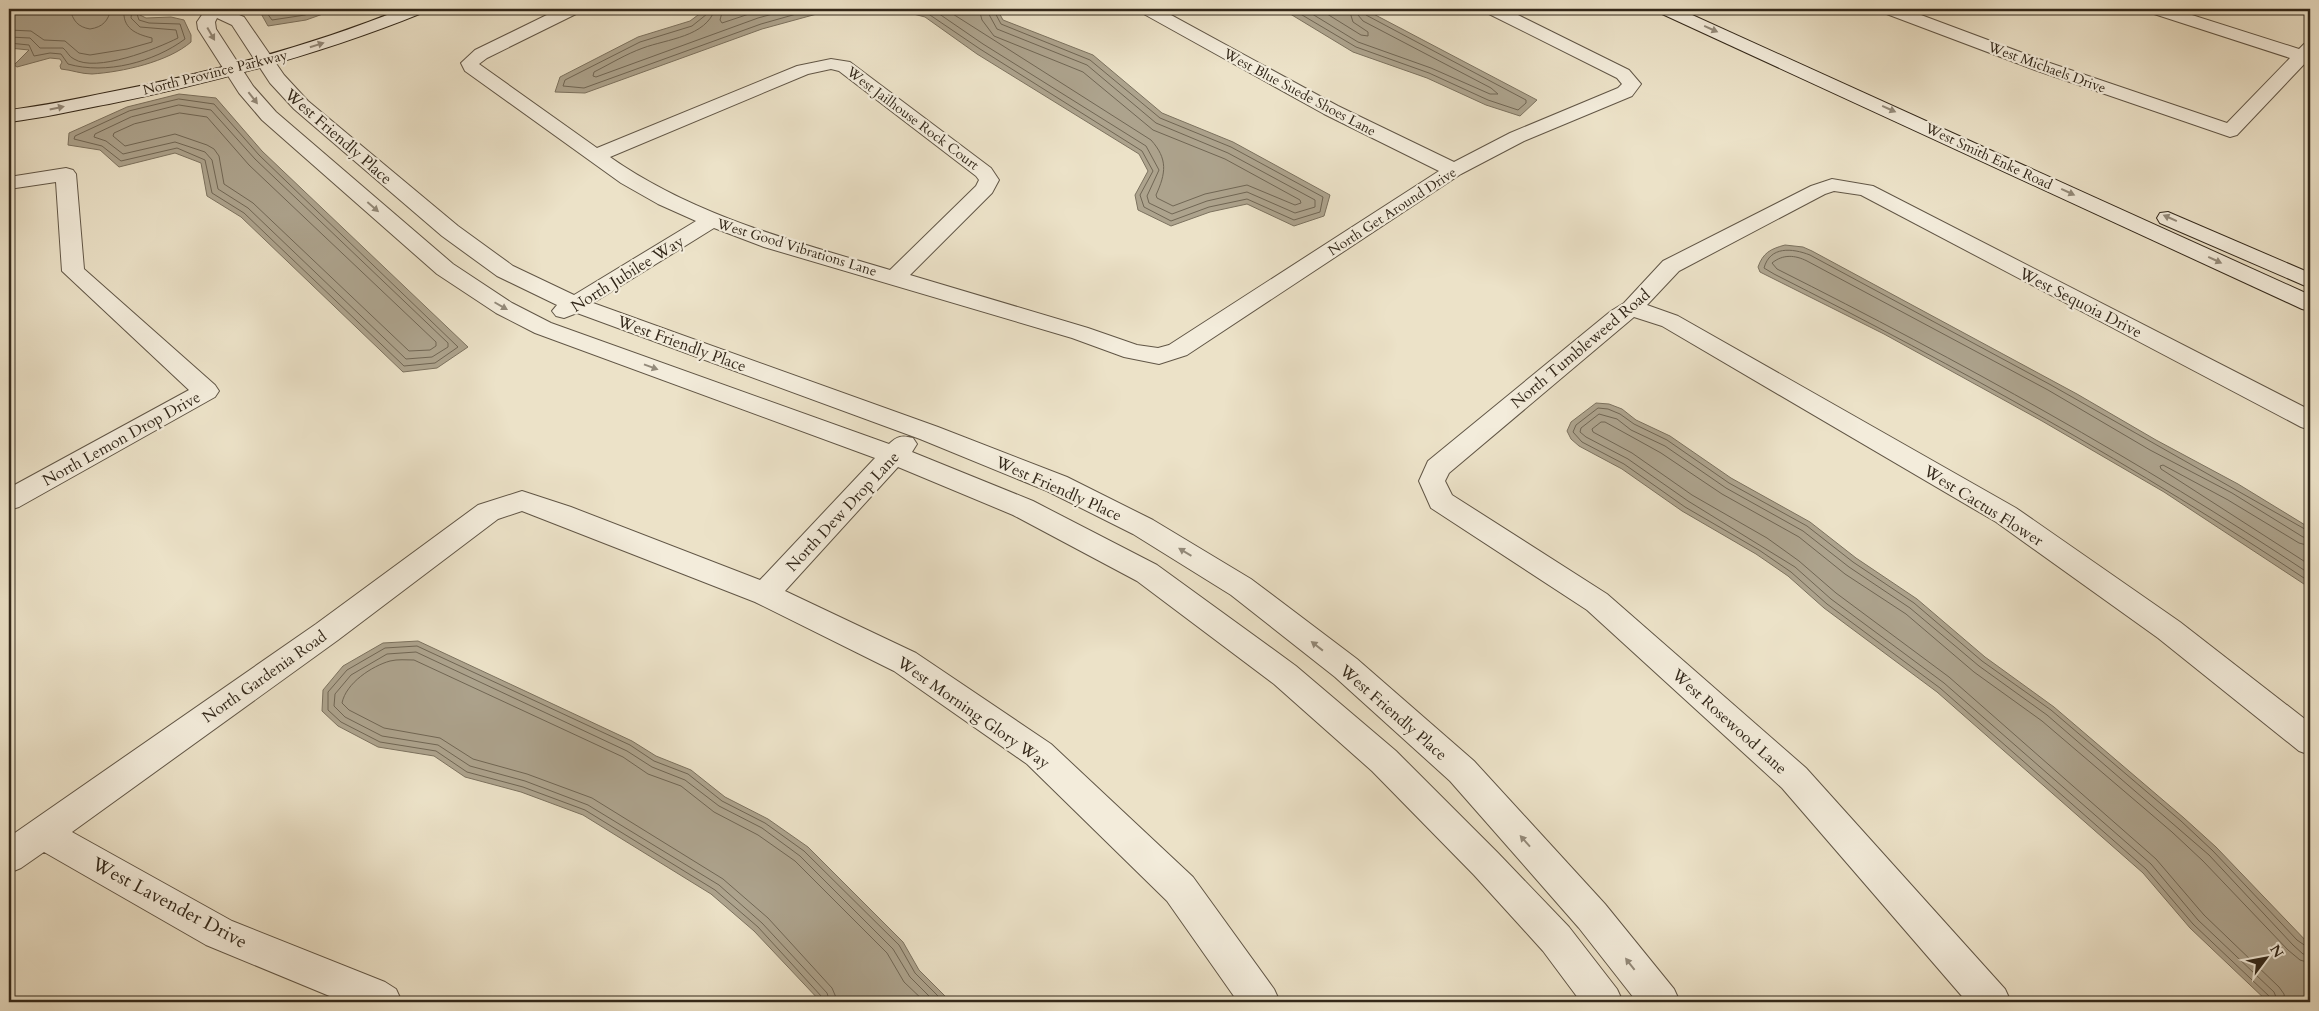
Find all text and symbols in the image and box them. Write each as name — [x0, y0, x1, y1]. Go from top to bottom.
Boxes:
one-way arrow — [1704, 25, 1718, 33]
one-way arrow — [207, 26, 215, 41]
street label: West Michaels Drive — [1984, 37, 2108, 98]
one-way arrow — [309, 41, 324, 48]
street label: West Blue Suede Shoes Lane — [1219, 44, 1379, 141]
street label: North Province Parkway — [141, 45, 290, 100]
street label: West Jailhouse Rock Court — [842, 62, 983, 175]
street label: West Friendly Place — [279, 83, 397, 190]
one-way arrow — [247, 91, 258, 104]
one-way arrow — [49, 104, 65, 112]
one-way arrow — [1882, 106, 1896, 114]
street label: West Smith Enke Road — [1921, 118, 2056, 195]
street label: North Get Around Drive — [1324, 163, 1460, 260]
one-way arrow — [2061, 188, 2075, 196]
one-way arrow — [366, 202, 379, 213]
street label: West Good Vibrations Lane — [714, 214, 879, 281]
one-way arrow — [2163, 214, 2177, 222]
street label: North Jubilee Way — [567, 230, 689, 317]
one-way arrow — [2208, 256, 2223, 265]
street label: West Sequoia Drive — [2014, 262, 2146, 343]
street label: North Tumbleweed Road — [1506, 284, 1655, 414]
one-way arrow — [495, 302, 508, 311]
street label: West Friendly Place — [613, 310, 749, 377]
one-way arrow — [644, 364, 659, 371]
street label: North Lemon Drop Drive — [38, 386, 205, 492]
street label: North Dew Drop Lane — [781, 447, 904, 577]
street label: West Friendly Place — [991, 451, 1125, 527]
street label: West Cactus Flower — [1919, 460, 2048, 552]
one-way arrow — [1178, 548, 1191, 557]
street label: North Gardenia Road — [198, 625, 332, 728]
one-way arrow — [1311, 641, 1324, 651]
street label: West Morning Glory Way — [892, 651, 1055, 774]
street label: West Friendly Place — [1334, 659, 1452, 766]
street label: West Rosewood Lane — [1666, 663, 1792, 779]
one-way arrow — [1519, 835, 1531, 847]
street label: West Lavender Drive — [86, 850, 252, 955]
north arrow — [2242, 934, 2292, 984]
text: N — [2265, 941, 2288, 962]
one-way arrow — [1625, 958, 1636, 971]

